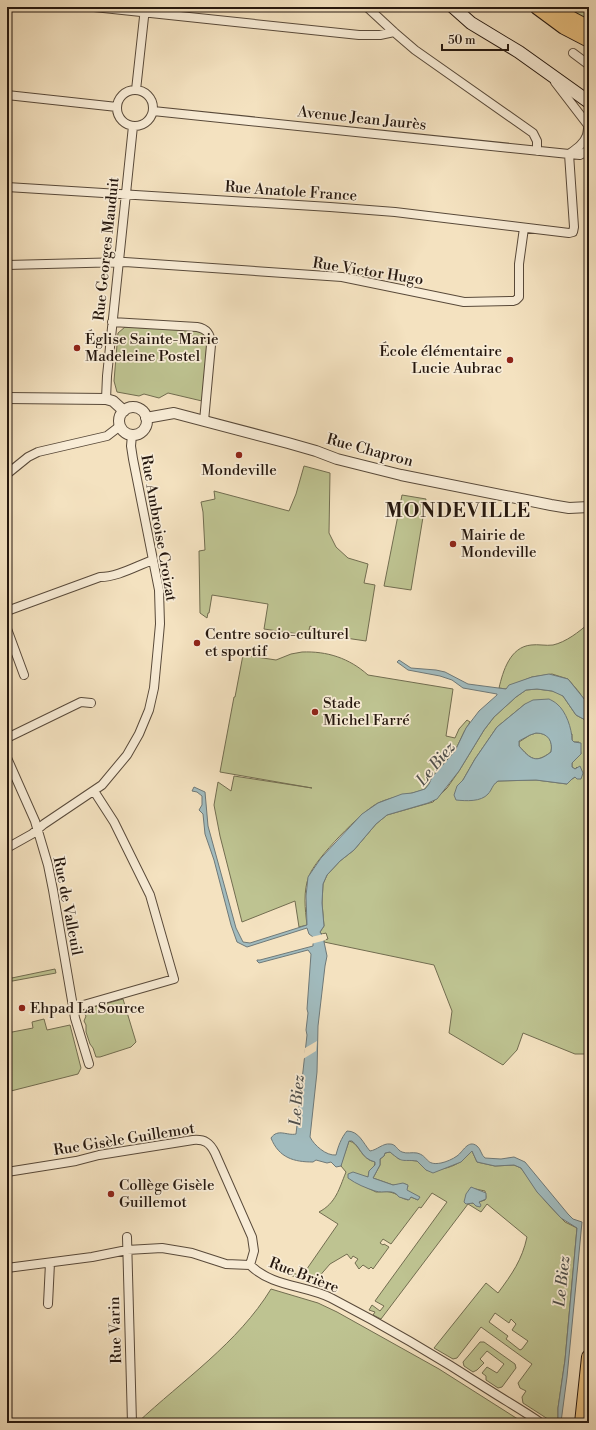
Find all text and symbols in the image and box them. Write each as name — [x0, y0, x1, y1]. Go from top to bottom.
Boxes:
scale bar — [442, 26, 508, 52]
text: 50 m — [448, 33, 476, 48]
street label: Avenue Jean Jaurès — [296, 102, 427, 135]
street label: Rue Georges Mauduit — [90, 176, 124, 322]
street label: Rue Anatole France — [224, 177, 358, 206]
street label: Rue Victor Hugo — [311, 253, 425, 290]
place label: Église Sainte-Marie Madeleine Postel — [85, 329, 219, 366]
place label: École élémentaire Lucie Aubrac — [379, 341, 502, 378]
marker: Église Sainte-Marie Madeleine Postel — [72, 343, 82, 353]
marker: École élémentaire Lucie Aubrac — [505, 355, 515, 365]
street label: Rue Chapron — [325, 430, 415, 471]
marker: Mondeville — [234, 450, 244, 460]
street label: Rue Ambroise Croizat — [136, 453, 181, 604]
place label: Mondeville — [201, 461, 277, 480]
district label: MONDEVILLE — [385, 499, 531, 523]
place label: Mairie de Mondeville — [461, 526, 537, 562]
marker: Mairie de Mondeville — [448, 539, 458, 549]
place label: Centre socio-culturel et sportif — [205, 625, 349, 661]
marker: Centre socio-culturel et sportif — [192, 638, 202, 648]
place label: Stade Michel Farré — [323, 694, 410, 730]
marker: Stade Michel Farré — [310, 707, 320, 717]
water label: Le Biez — [411, 737, 460, 790]
street label: Rue de Valleuil — [49, 855, 87, 958]
place label: Ehpad La Source — [30, 999, 145, 1018]
marker: Ehpad La Source — [17, 1003, 27, 1013]
water label: Le Biez — [285, 1073, 309, 1127]
street label: Rue Gisèle Guillemot — [52, 1119, 197, 1160]
place label: Collège Gisèle Guillemot — [119, 1176, 215, 1212]
marker: Collège Gisèle Guillemot — [106, 1189, 116, 1199]
street label: Rue Brière — [266, 1253, 341, 1297]
water label: Le Biez — [549, 1254, 575, 1309]
street label: Rue Varin — [105, 1296, 126, 1364]

